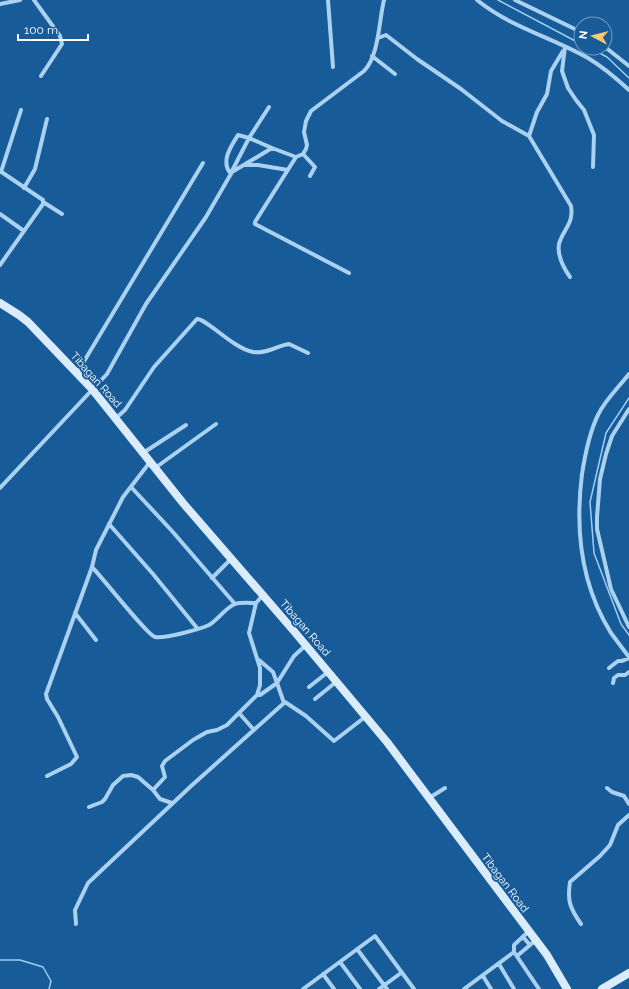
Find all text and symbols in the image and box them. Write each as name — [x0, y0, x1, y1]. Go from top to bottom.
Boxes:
scale bar — [18, 16, 88, 42]
north arrow — [573, 16, 613, 56]
text: 100 m — [24, 23, 58, 37]
text: N — [577, 30, 591, 40]
street label: Tibagan Road — [68, 350, 124, 411]
street label: Tibagan Road — [277, 597, 333, 659]
street label: Tibagan Road — [479, 851, 531, 915]

